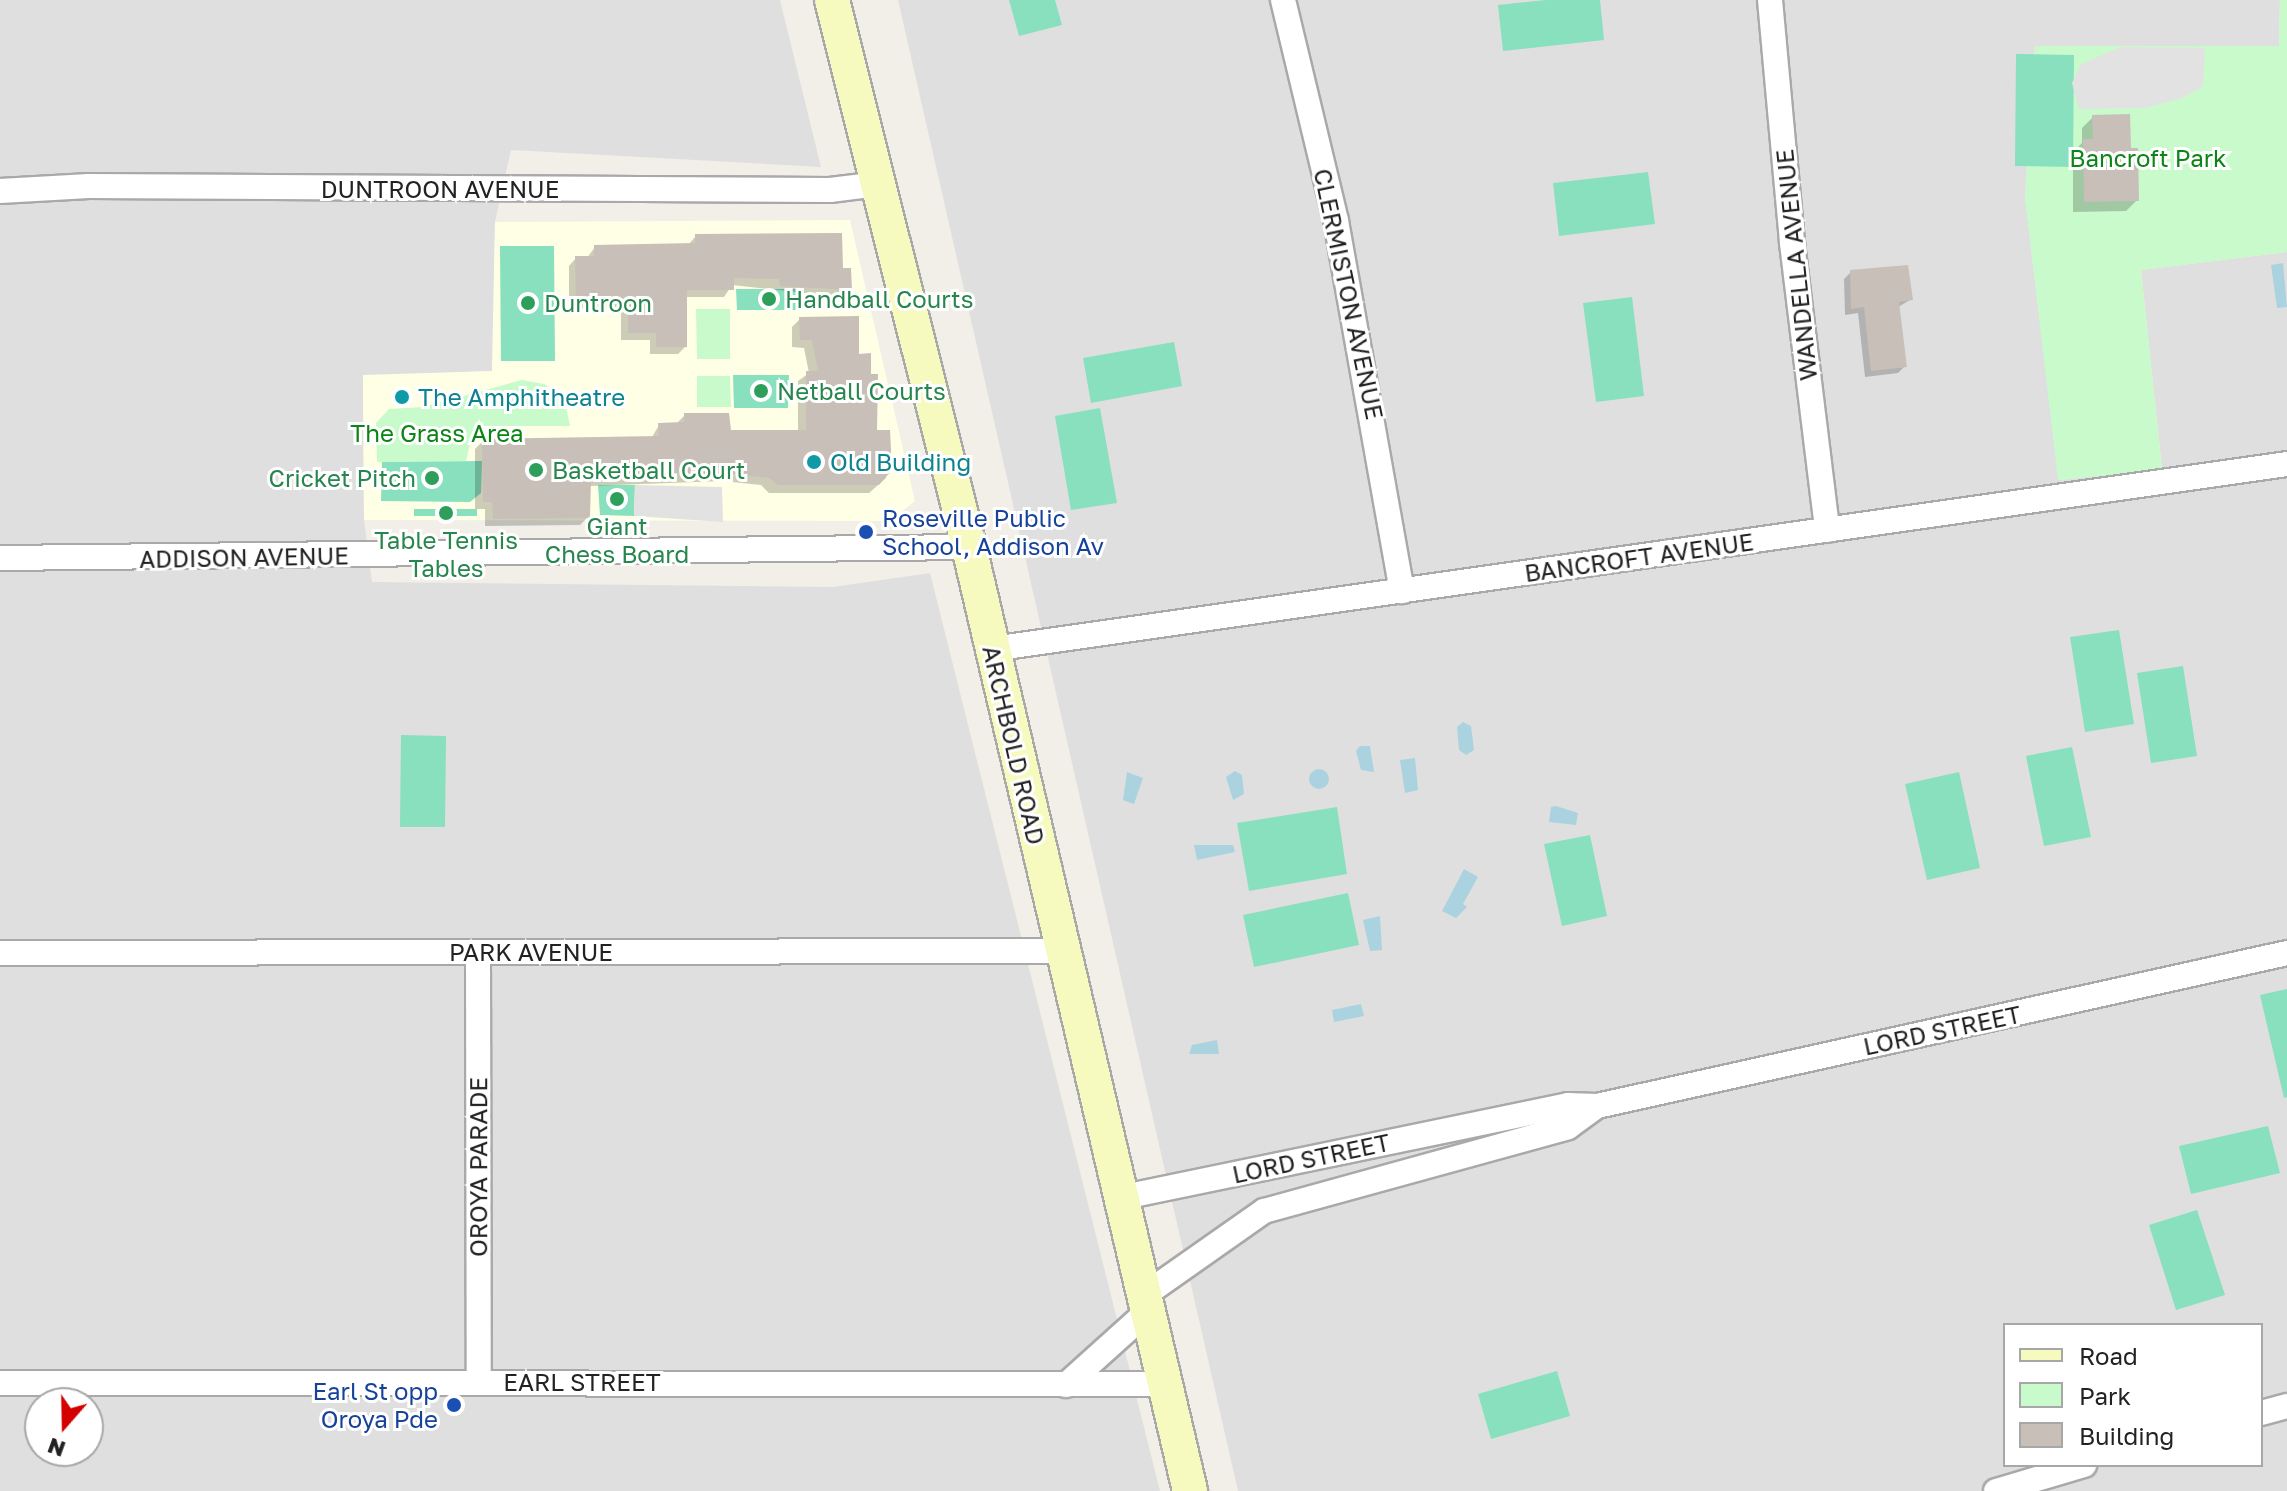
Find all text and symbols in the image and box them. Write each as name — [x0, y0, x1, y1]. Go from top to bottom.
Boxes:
park label: Bancroft Park — [2069, 144, 2227, 172]
street label: WANDELLA AVENUE — [1770, 148, 1822, 382]
street label: CLERMISTON AVENUE — [1308, 166, 1390, 422]
street label: DUNTROON AVENUE — [321, 175, 559, 203]
place label: Handball Courts — [785, 285, 973, 313]
place label: Duntroon — [544, 289, 652, 317]
marker: Handball Courts — [760, 290, 778, 308]
marker: Duntroon — [519, 294, 537, 312]
place label: Netball Courts — [777, 377, 946, 405]
marker: Netball Courts — [752, 382, 770, 400]
place label: The Amphitheatre — [418, 383, 625, 411]
marker: The Amphitheatre — [393, 388, 411, 406]
park label: The Grass Area — [350, 419, 524, 447]
place label: Old Building — [830, 448, 971, 476]
marker: Old Building — [805, 453, 823, 471]
place label: Basketball Court — [552, 456, 745, 484]
marker: Basketball Court — [527, 461, 545, 479]
place label: Cricket Pitch — [269, 464, 416, 492]
marker: Cricket Pitch — [423, 469, 441, 487]
marker: Giant Chess Board — [608, 490, 626, 508]
marker: Table Tennis Tables — [437, 504, 455, 522]
place label: Roseville Public School, Addison Av — [882, 504, 1104, 560]
place label: Giant Chess Board — [545, 512, 689, 568]
marker: Roseville Public School, Addison Av — [857, 523, 875, 541]
place label: Table Tennis Tables — [374, 526, 518, 582]
street label: BANCROFT AVENUE — [1523, 527, 1755, 587]
street label: ADDISON AVENUE — [139, 541, 349, 573]
street label: ARCHBOLD ROAD — [977, 643, 1051, 847]
street label: PARK AVENUE — [449, 938, 613, 966]
street label: LORD STREET — [1861, 999, 2023, 1061]
street label: OROYA PARADE — [464, 1077, 492, 1257]
street label: LORD STREET — [1230, 1127, 1392, 1189]
legend — [2003, 1323, 2263, 1467]
text: Road — [2079, 1341, 2138, 1370]
street label: EARL STREET — [503, 1368, 661, 1396]
place label: Earl St opp Oroya Pde — [313, 1377, 438, 1433]
text: Park — [2079, 1381, 2131, 1410]
north arrow — [24, 1387, 104, 1467]
marker: Earl St opp Oroya Pde — [445, 1396, 463, 1414]
text: Building — [2079, 1421, 2174, 1450]
text: N — [44, 1433, 69, 1464]

